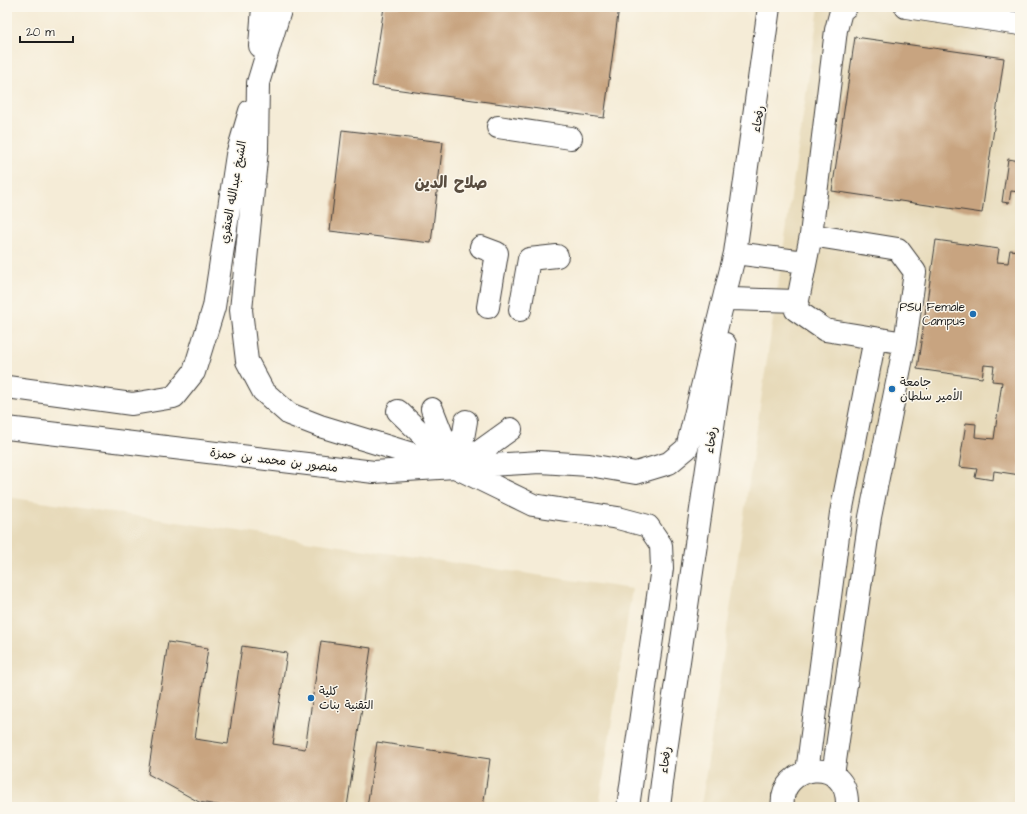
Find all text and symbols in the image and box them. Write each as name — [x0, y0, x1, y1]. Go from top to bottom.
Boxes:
scale bar — [20, 18, 73, 44]
text: 20 m — [26, 24, 55, 41]
street label: رفحاء — [748, 104, 769, 134]
street label: الشيخ عبدالله العنقري — [216, 139, 251, 245]
district label: صلاح الدين — [415, 172, 488, 194]
place label: PSU Female Campus — [899, 299, 966, 330]
marker: PSU Female Campus — [968, 309, 978, 319]
place label: جامعة الأمير سلطان — [900, 374, 963, 405]
marker: جامعة الأمير سلطان — [887, 384, 897, 394]
street label: رفحاء — [701, 425, 722, 455]
street label: منصور بن محمد بن حمزة — [209, 444, 339, 477]
place label: كلية التقنية بنات — [319, 683, 373, 714]
marker: كلية التقنية بنات — [306, 693, 316, 703]
street label: رفحاء — [655, 746, 676, 775]

